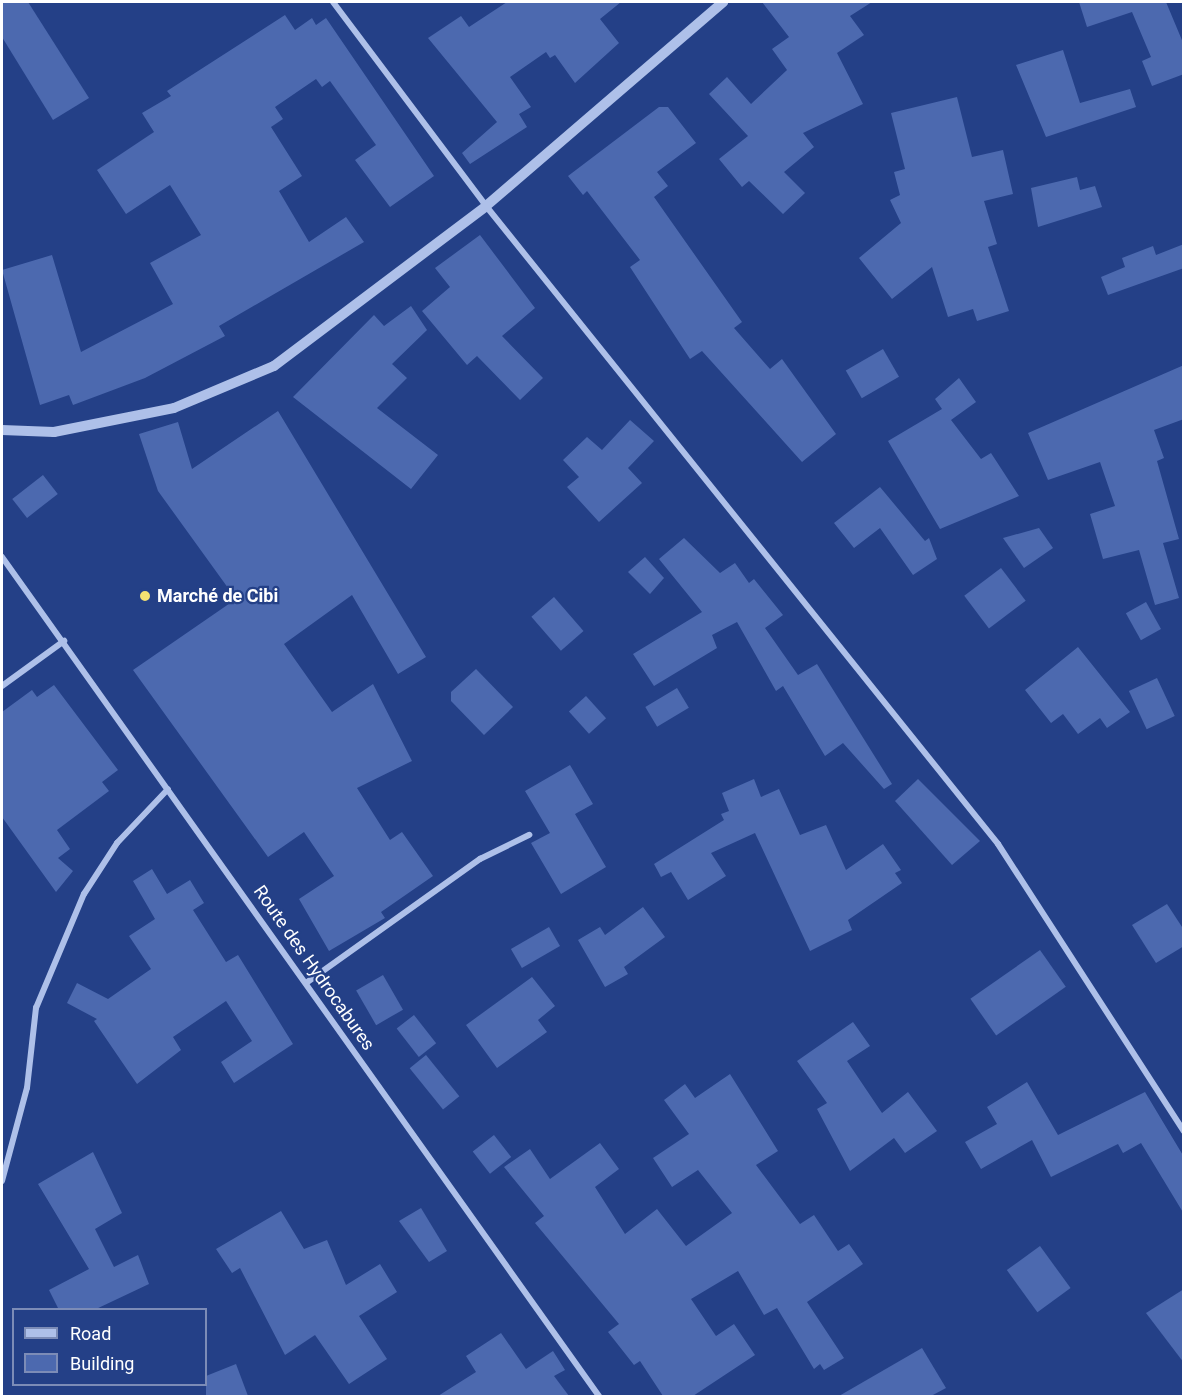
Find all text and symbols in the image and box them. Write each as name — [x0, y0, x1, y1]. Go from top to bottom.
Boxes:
place label: Marché de Cibi — [157, 585, 278, 607]
marker: Marché de Cibi — [138, 589, 152, 603]
street label: Route des Hydrocabures — [249, 881, 379, 1055]
legend — [12, 1308, 207, 1386]
text: Road — [70, 1323, 111, 1344]
text: Building — [70, 1353, 134, 1374]

